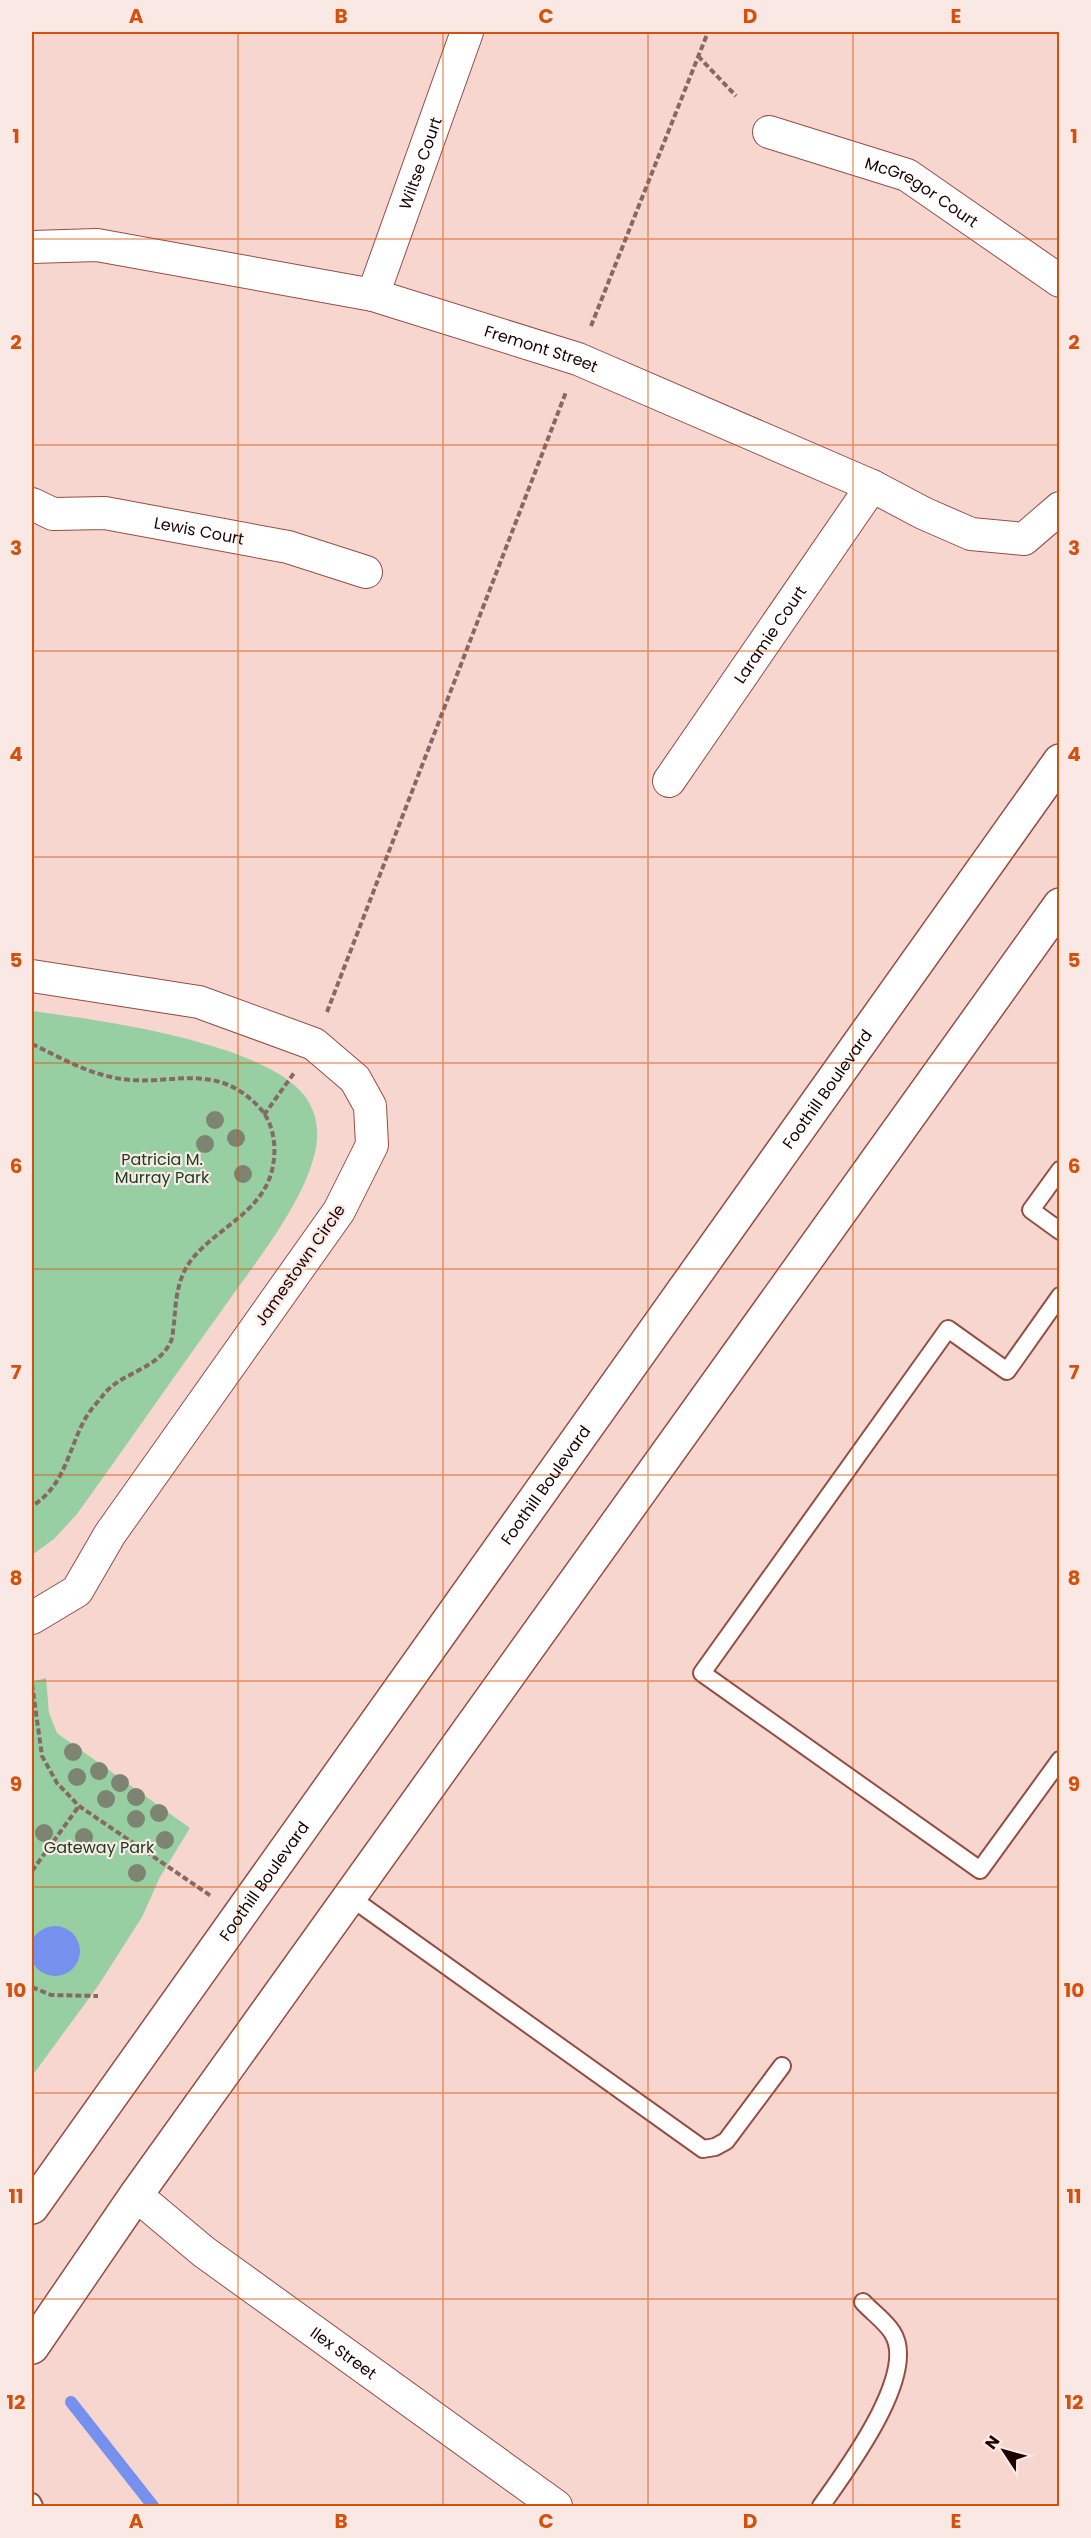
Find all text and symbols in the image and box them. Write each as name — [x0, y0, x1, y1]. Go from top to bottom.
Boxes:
text: A — [129, 2, 144, 30]
text: B — [334, 2, 348, 30]
text: C — [538, 2, 554, 30]
text: D — [743, 2, 757, 30]
text: E — [951, 2, 961, 30]
street label: Wiltse Court — [393, 114, 447, 212]
text: 1 — [12, 122, 20, 150]
text: 1 — [1070, 122, 1078, 150]
street label: McGregor Court — [862, 151, 983, 233]
street label: Fremont Street — [482, 319, 602, 378]
text: 2 — [10, 328, 22, 356]
text: 2 — [1068, 328, 1080, 356]
street label: Lewis Court — [152, 511, 246, 550]
text: 3 — [10, 534, 22, 562]
text: 3 — [1068, 534, 1080, 562]
street label: Laramie Court — [728, 581, 812, 688]
text: 4 — [9, 740, 23, 768]
text: 4 — [1067, 740, 1081, 768]
text: 5 — [10, 946, 23, 974]
text: 5 — [1068, 946, 1081, 974]
street label: Foothill Boulevard — [777, 1024, 877, 1153]
park label: Patricia M. Murray Park — [115, 1148, 210, 1189]
text: 6 — [10, 1152, 22, 1180]
text: 6 — [1068, 1152, 1080, 1180]
street label: Jamestown Circle — [249, 1200, 351, 1330]
text: 7 — [11, 1358, 22, 1386]
text: 7 — [1069, 1358, 1080, 1386]
street label: Foothill Boulevard — [495, 1421, 596, 1549]
text: 8 — [10, 1564, 22, 1592]
text: 8 — [1068, 1564, 1080, 1592]
text: 9 — [10, 1770, 22, 1798]
text: 9 — [1068, 1770, 1080, 1798]
street label: Foothill Boulevard — [213, 1817, 314, 1945]
park label: Gateway Park — [44, 1836, 155, 1859]
text: 10 — [6, 1976, 26, 2004]
text: 10 — [1064, 1976, 1084, 2004]
text: 11 — [8, 2182, 24, 2210]
text: 11 — [1066, 2182, 1082, 2210]
street label: Ilex Street — [306, 2321, 382, 2385]
text: 12 — [7, 2388, 25, 2416]
text: 12 — [1065, 2388, 1083, 2416]
north arrow — [974, 2421, 1034, 2481]
text: N — [979, 2431, 1005, 2454]
text: A — [129, 2507, 144, 2535]
text: B — [334, 2507, 348, 2535]
text: C — [538, 2507, 554, 2535]
text: D — [743, 2507, 757, 2535]
text: E — [951, 2507, 961, 2535]

